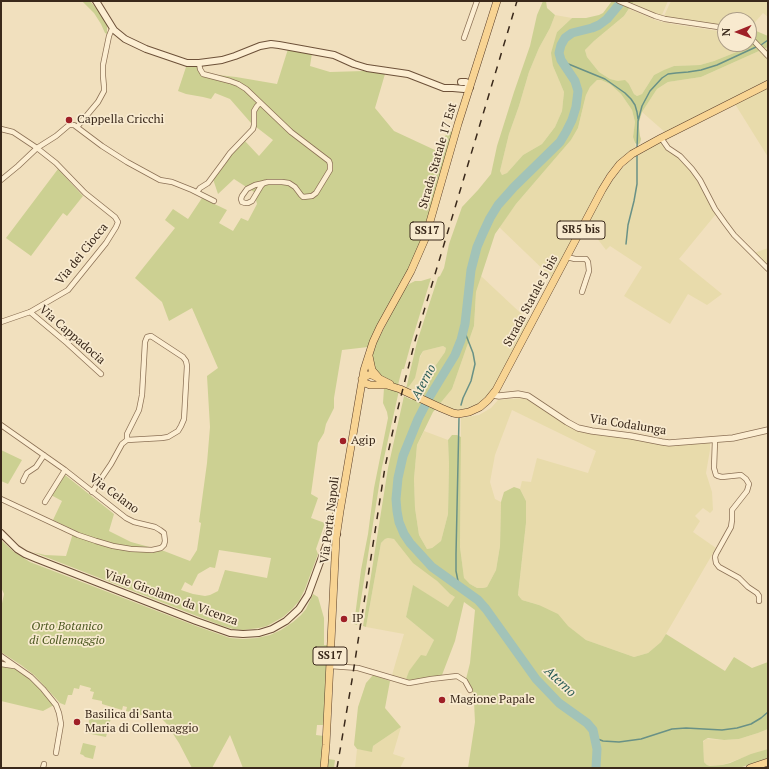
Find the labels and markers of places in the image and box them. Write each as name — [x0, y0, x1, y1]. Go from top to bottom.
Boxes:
place label: Cappella Cricchi — [77, 113, 164, 127]
marker: Cappella Cricchi — [64, 115, 74, 125]
place label: Agip — [351, 434, 375, 448]
marker: Agip — [338, 436, 348, 446]
place label: IP — [352, 612, 363, 626]
marker: IP — [339, 614, 349, 624]
place label: Magione Papale — [450, 693, 535, 707]
marker: Magione Papale — [437, 695, 447, 705]
place label: Basilica di Santa Maria di Collemaggio — [85, 708, 198, 736]
marker: Basilica di Santa Maria di Collemaggio — [72, 717, 82, 727]

